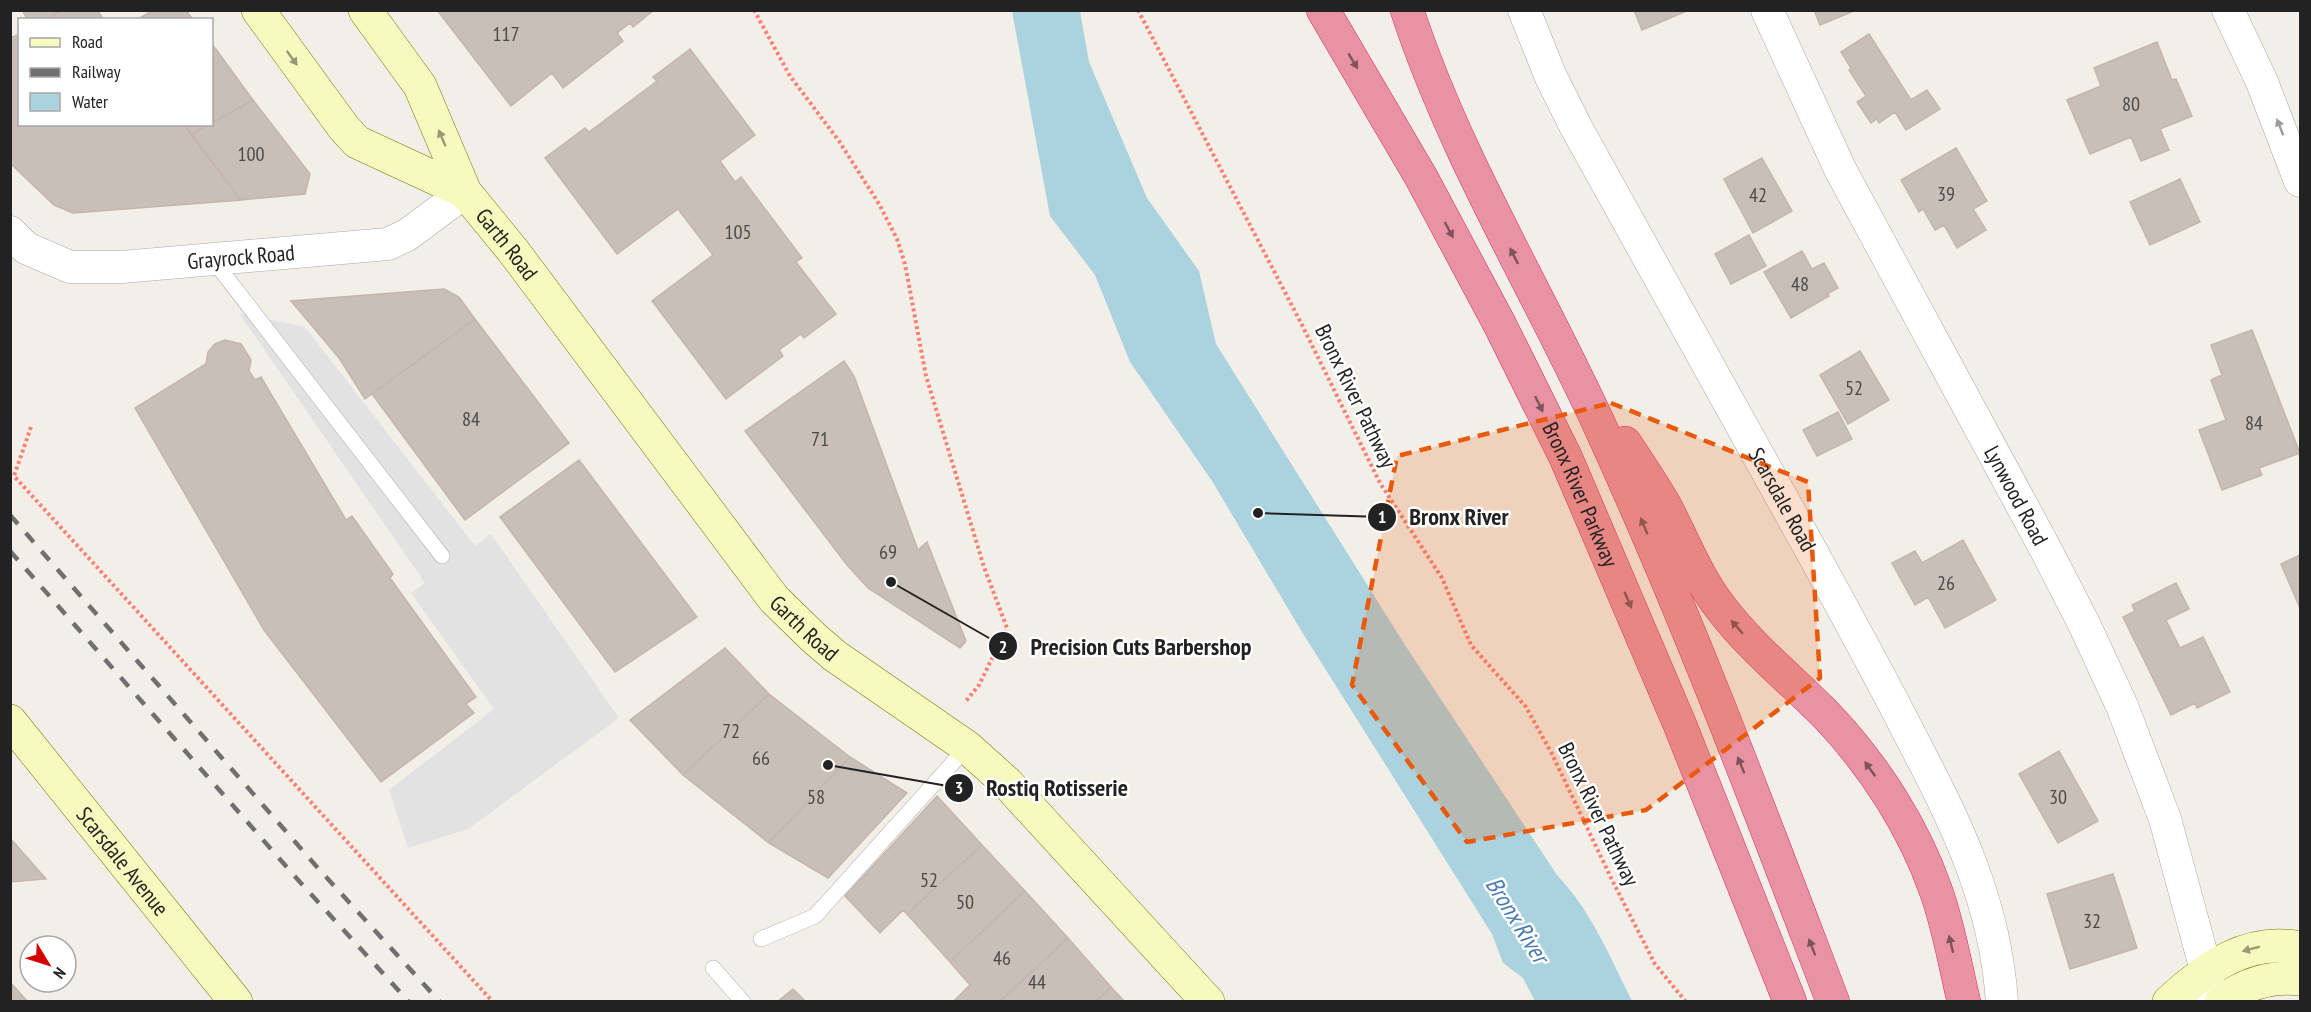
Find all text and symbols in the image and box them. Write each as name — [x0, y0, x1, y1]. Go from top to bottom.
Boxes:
legend — [18, 18, 213, 126]
house number: 117 — [493, 21, 520, 47]
text: Road — [72, 30, 103, 53]
one-way arrow — [286, 50, 298, 65]
one-way arrow — [1348, 53, 1358, 70]
text: Railway — [72, 60, 121, 83]
text: Water — [72, 90, 108, 113]
house number: 80 — [2122, 91, 2140, 117]
one-way arrow — [2275, 117, 2285, 135]
one-way arrow — [437, 129, 446, 147]
house number: 100 — [238, 141, 265, 167]
house number: 39 — [1937, 181, 1955, 207]
house number: 42 — [1749, 182, 1767, 208]
street label: Garth Road — [470, 202, 544, 286]
house number: 105 — [725, 219, 752, 245]
one-way arrow — [1444, 222, 1454, 239]
street label: Grayrock Road — [186, 238, 296, 275]
one-way arrow — [1509, 247, 1519, 264]
house number: 48 — [1791, 271, 1809, 297]
street label: Bronx River Pathway — [1309, 320, 1403, 473]
house number: 52 — [1845, 375, 1863, 401]
one-way arrow — [1534, 395, 1544, 412]
house number: 84 — [462, 406, 480, 432]
house number: 84 — [2245, 410, 2263, 436]
street label: Bronx River Parkway — [1536, 417, 1625, 572]
house number: 71 — [811, 426, 829, 452]
street label: Lynwood Road — [1978, 441, 2055, 550]
street label: Scarsdale Road — [1743, 442, 1823, 556]
callout: Bronx River — [1367, 496, 1521, 538]
text: Bronx River — [1409, 501, 1510, 532]
text: 1 — [1378, 505, 1386, 528]
one-way arrow — [1639, 517, 1649, 535]
house number: 69 — [879, 539, 897, 565]
house number: 26 — [1937, 570, 1955, 596]
street label: Garth Road — [764, 589, 845, 667]
one-way arrow — [1623, 592, 1633, 610]
one-way arrow — [1730, 619, 1743, 635]
callout: Precision Cuts Barbershop — [988, 625, 1264, 667]
text: Precision Cuts Barbershop — [1031, 631, 1252, 662]
text: 2 — [999, 635, 1007, 658]
house number: 72 — [722, 718, 740, 744]
street label: Bronx River Pathway — [1552, 738, 1646, 891]
house number: 66 — [752, 745, 770, 771]
one-way arrow — [1736, 756, 1746, 774]
one-way arrow — [1864, 761, 1876, 777]
callout: Rostiq Rotisserie — [944, 767, 1140, 809]
text: Rostiq Rotisserie — [986, 772, 1128, 803]
text: 3 — [955, 776, 963, 799]
house number: 58 — [807, 784, 825, 810]
house number: 30 — [2049, 784, 2067, 810]
street label: Scarsdale Avenue — [71, 801, 175, 921]
house number: 52 — [920, 867, 938, 893]
water label: Bronx River — [1479, 871, 1558, 971]
house number: 50 — [956, 889, 974, 915]
house number: 32 — [2083, 908, 2101, 934]
north arrow — [18, 934, 78, 994]
one-way arrow — [1945, 935, 1955, 954]
one-way arrow — [1807, 938, 1816, 956]
house number: 46 — [993, 945, 1011, 971]
one-way arrow — [2242, 945, 2260, 954]
text: N — [49, 964, 70, 983]
house number: 44 — [1028, 969, 1046, 995]

